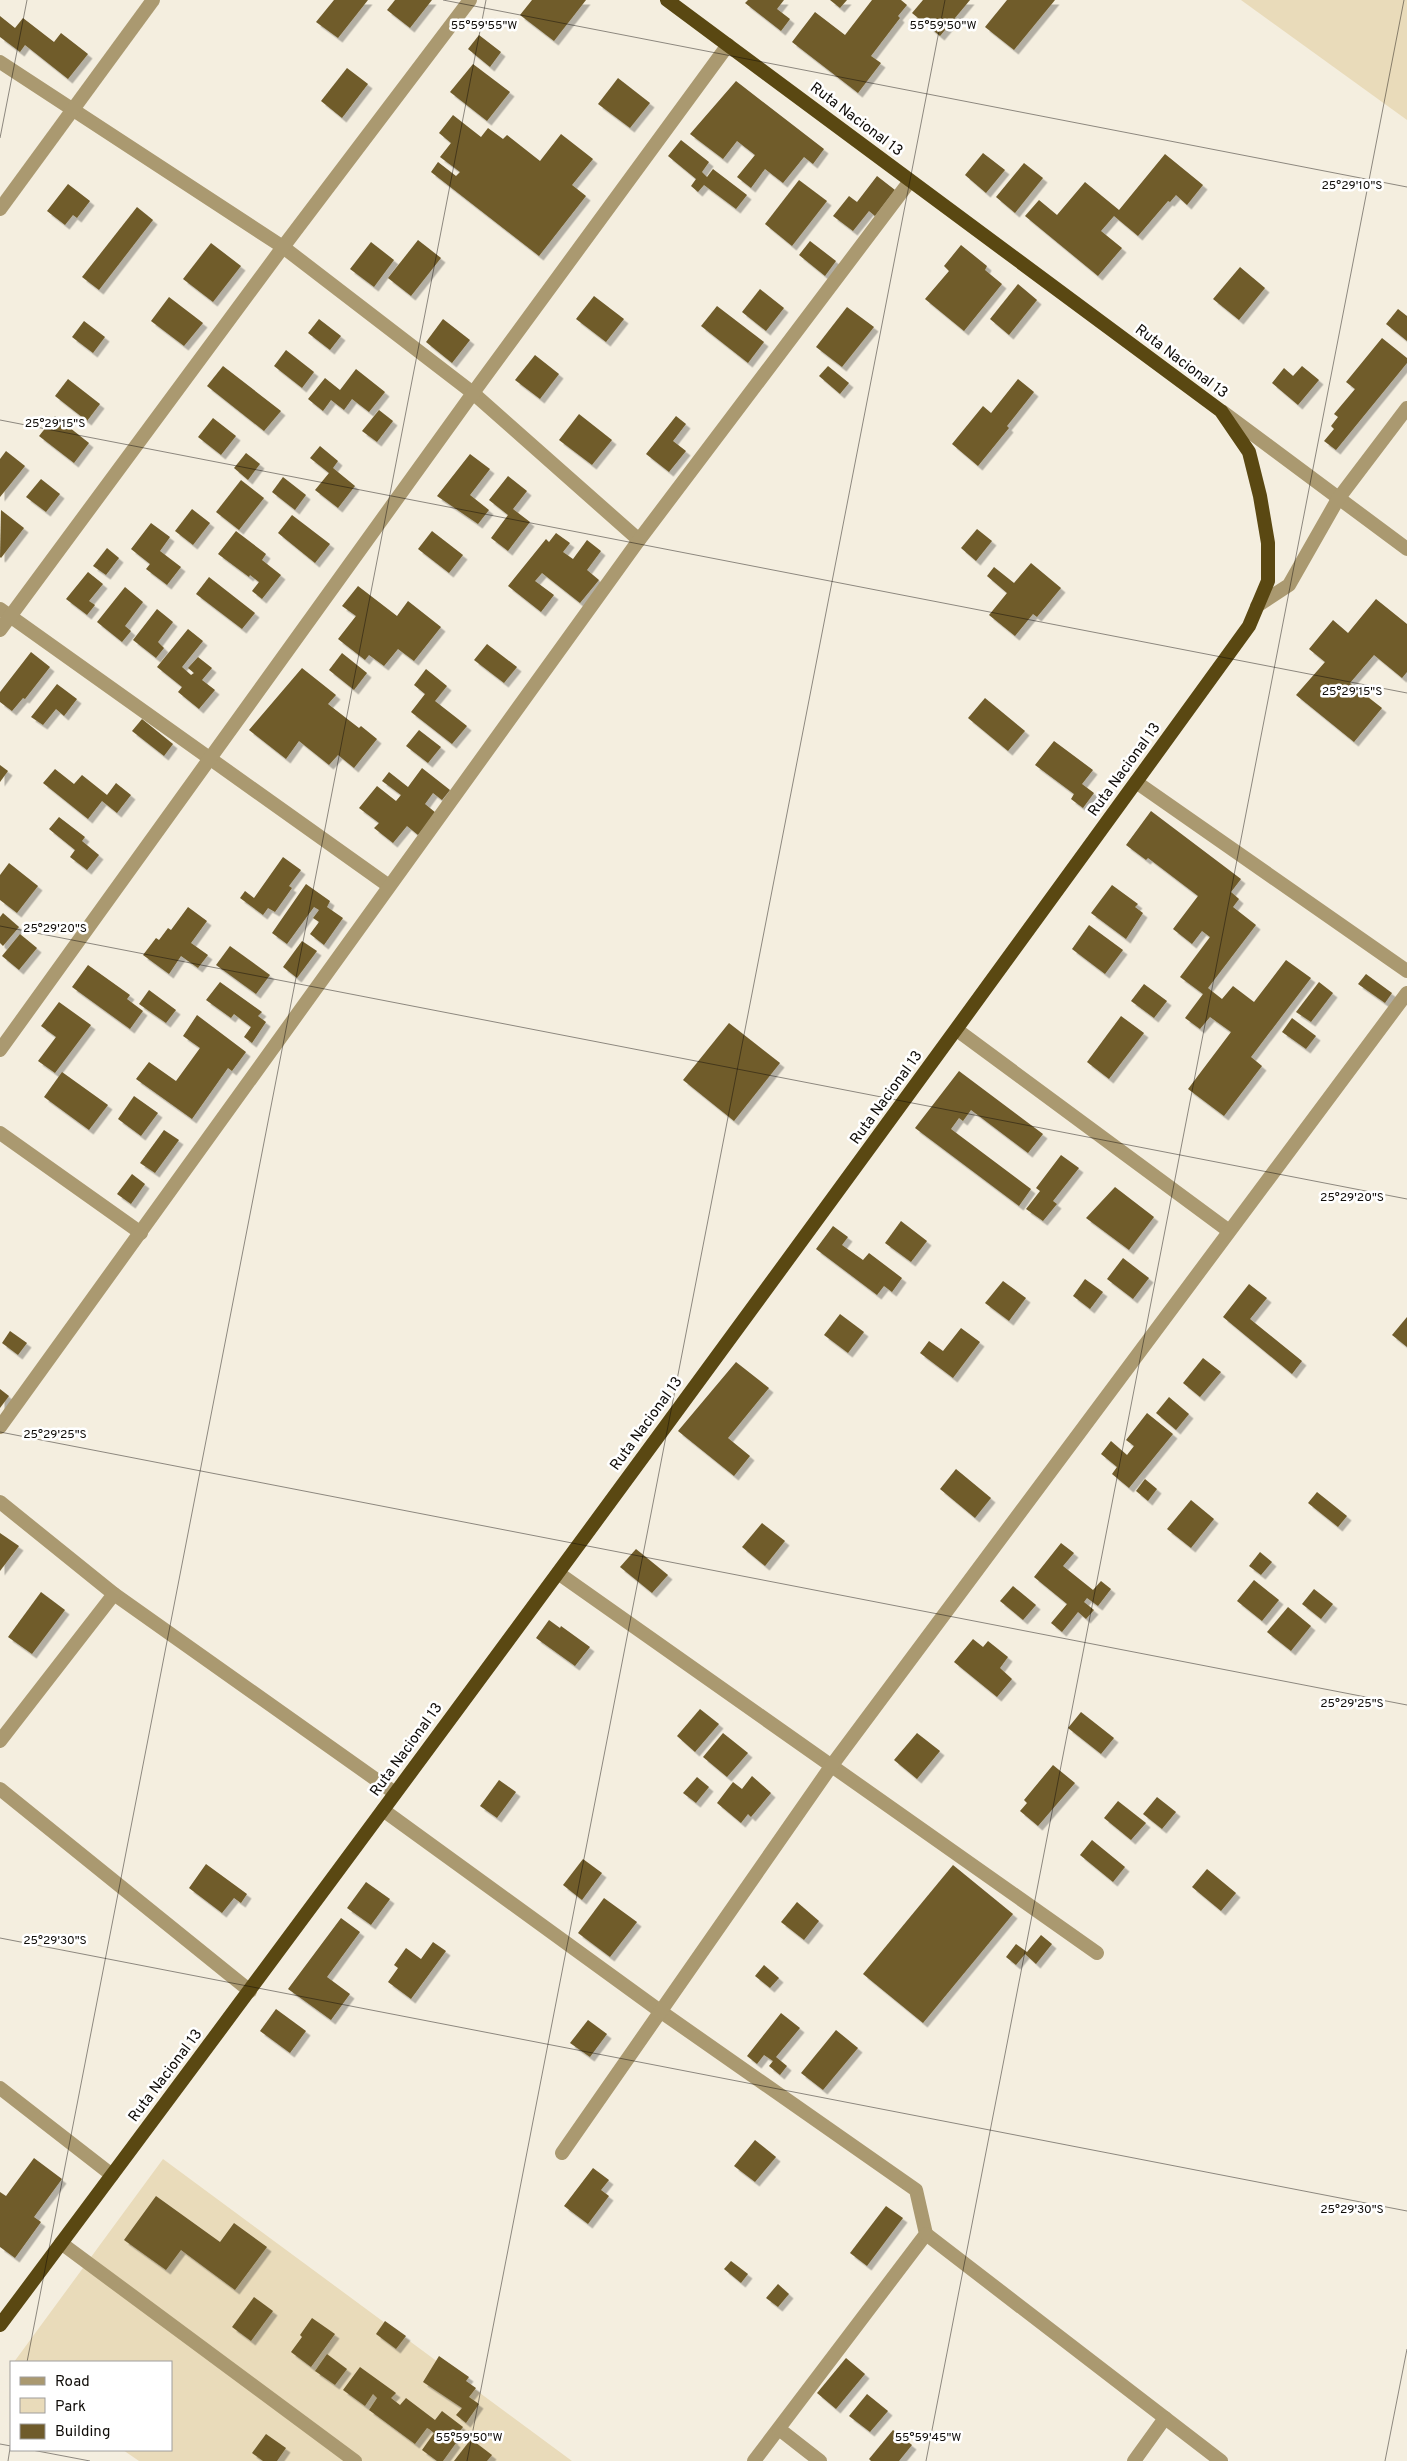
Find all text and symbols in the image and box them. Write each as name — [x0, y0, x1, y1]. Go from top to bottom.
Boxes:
text: 55°59'55"W — [451, 18, 517, 34]
text: 55°59'50"W — [910, 18, 976, 34]
street label: Ruta Nacional 13 — [806, 79, 906, 161]
text: 25°29'10"S — [1322, 178, 1383, 194]
street label: Ruta Nacional 13 — [1131, 321, 1231, 403]
text: 25°29'15"S — [25, 416, 85, 432]
text: 25°29'15"S — [1322, 684, 1382, 700]
street label: Ruta Nacional 13 — [1085, 719, 1165, 821]
text: 25°29'20"S — [23, 921, 87, 937]
street label: Ruta Nacional 13 — [847, 1047, 927, 1149]
text: 25°29'20"S — [1320, 1190, 1384, 1206]
street label: Ruta Nacional 13 — [607, 1373, 687, 1475]
text: 25°29'25"S — [23, 1427, 87, 1443]
text: 25°29'25"S — [1320, 1696, 1384, 1712]
street label: Ruta Nacional 13 — [367, 1699, 447, 1801]
text: 25°29'30"S — [23, 1933, 87, 1949]
street label: Ruta Nacional 13 — [125, 2026, 207, 2126]
text: 25°29'30"S — [1320, 2202, 1384, 2218]
legend — [10, 2361, 172, 2451]
text: Road — [55, 2373, 90, 2392]
text: Park — [55, 2398, 86, 2417]
text: Building — [55, 2423, 110, 2442]
text: 55°59'50"W — [436, 2430, 502, 2446]
text: 55°59'45"W — [895, 2430, 961, 2446]

